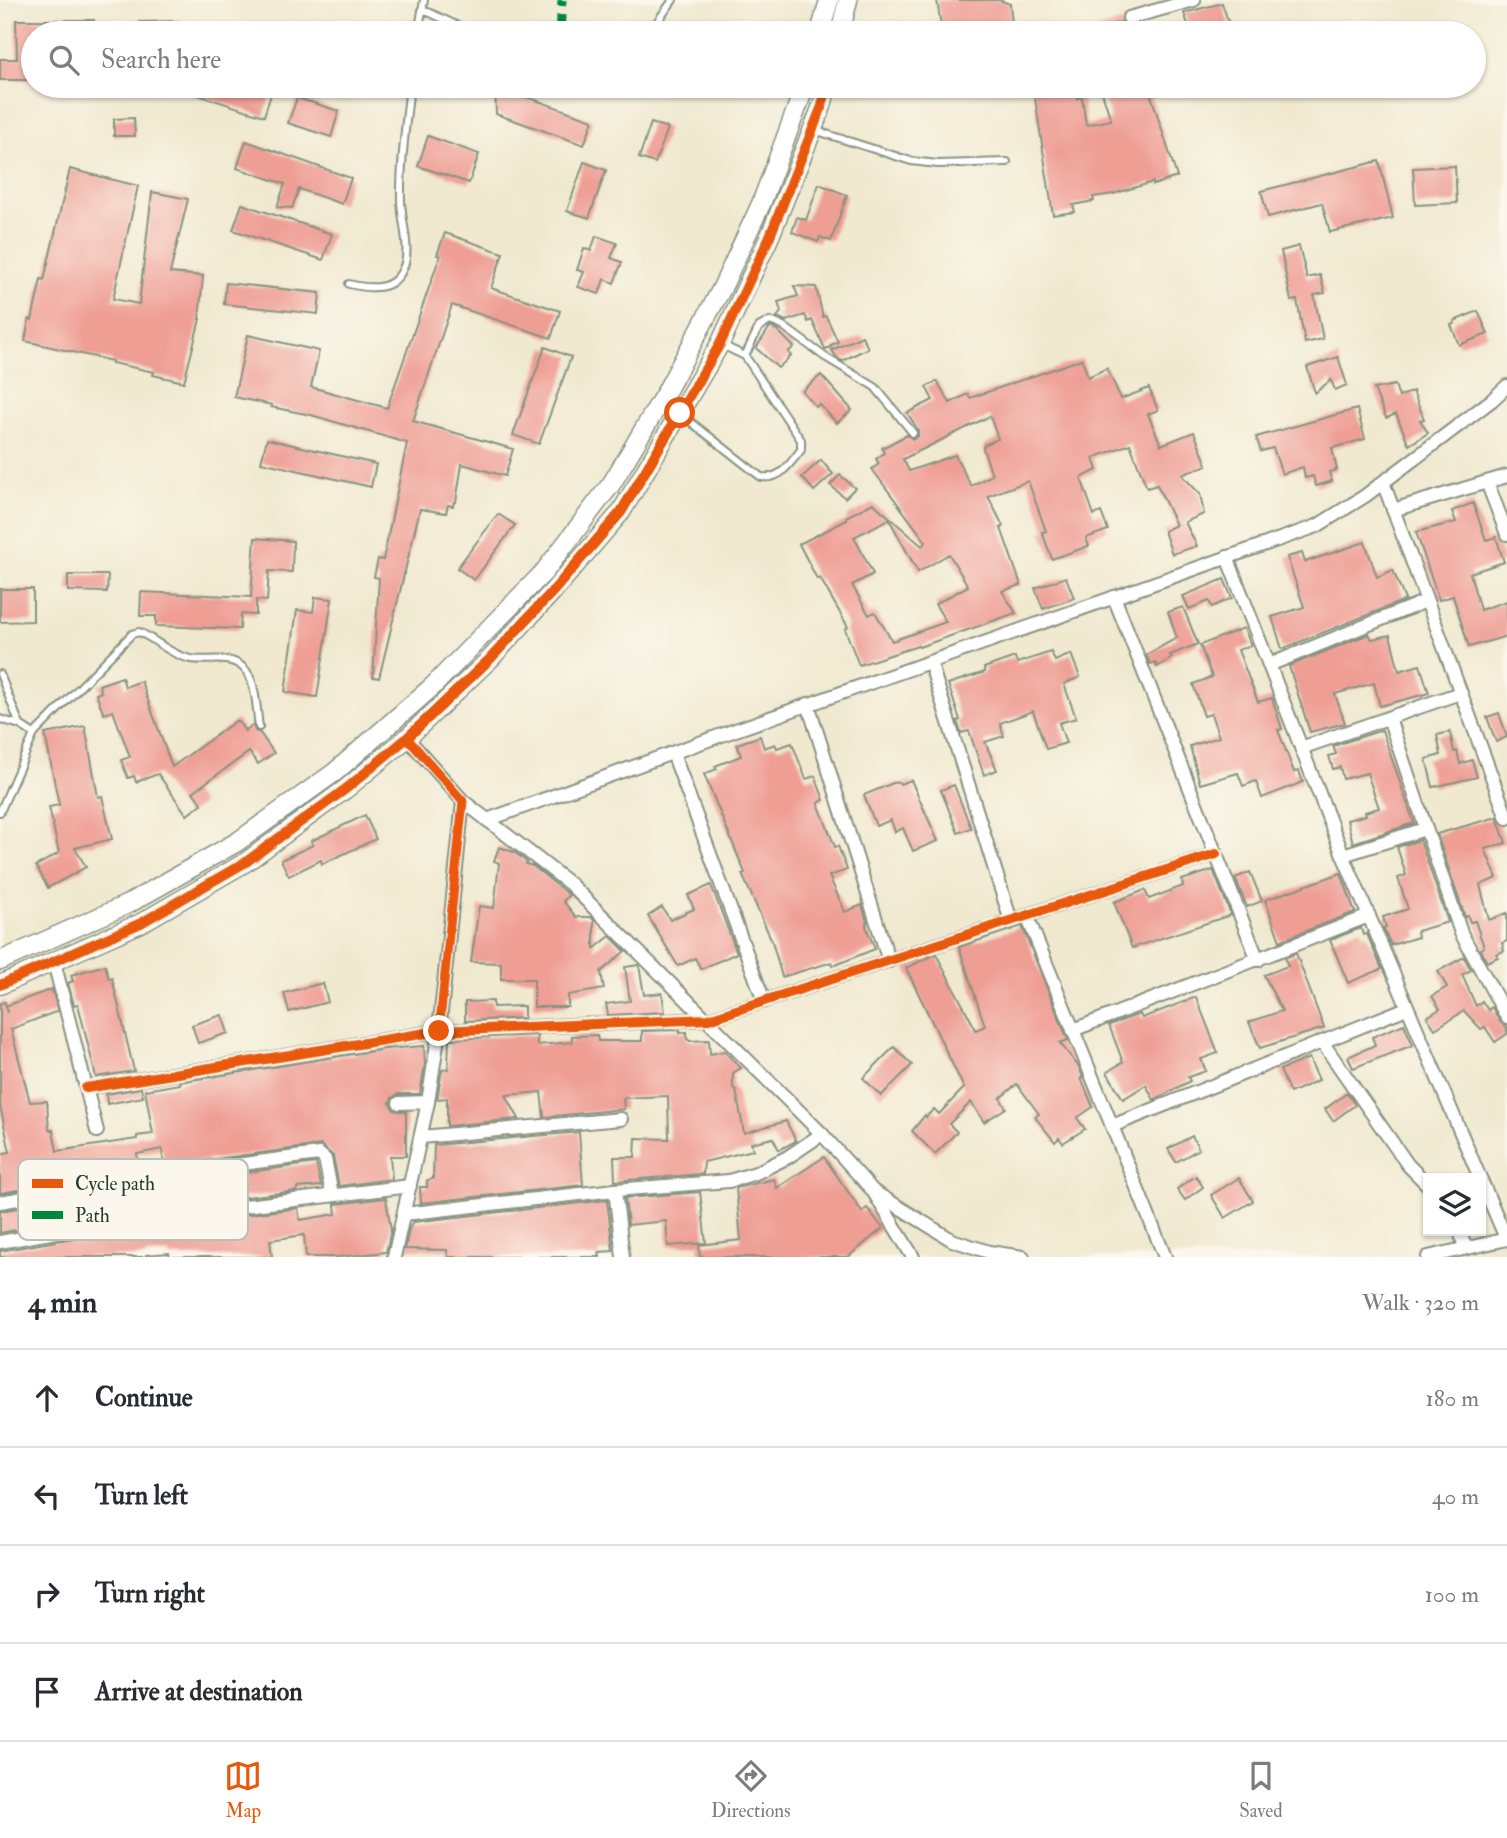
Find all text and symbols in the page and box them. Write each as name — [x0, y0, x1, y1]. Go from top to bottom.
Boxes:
search box — [21, 21, 1486, 98]
icon: search — [45, 41, 83, 79]
text: Search here — [101, 44, 221, 76]
route start — [664, 397, 695, 428]
route end — [423, 1015, 454, 1046]
legend — [18, 1159, 248, 1240]
text: Cycle path — [75, 1172, 155, 1197]
map controls — [1423, 1173, 1486, 1236]
button: layers — [1423, 1173, 1486, 1236]
text: Path — [75, 1204, 110, 1228]
text: 4 min — [28, 1284, 97, 1321]
text: Walk · 320 m — [1362, 1288, 1479, 1317]
icon: ahead — [28, 1379, 66, 1417]
text: Continue — [95, 1382, 193, 1414]
text: 180 m — [1426, 1384, 1479, 1413]
icon: left — [28, 1477, 66, 1515]
text: Turn left — [95, 1480, 188, 1512]
text: 40 m — [1432, 1482, 1479, 1511]
icon: right — [28, 1575, 66, 1613]
text: Turn right — [95, 1578, 205, 1610]
text: 100 m — [1425, 1580, 1479, 1609]
icon: arrive — [28, 1673, 66, 1711]
text: Arrive at destination — [95, 1676, 303, 1708]
tab: Map — [224, 1757, 262, 1823]
tab: Directions — [711, 1757, 791, 1823]
tab: Saved — [1239, 1757, 1283, 1823]

